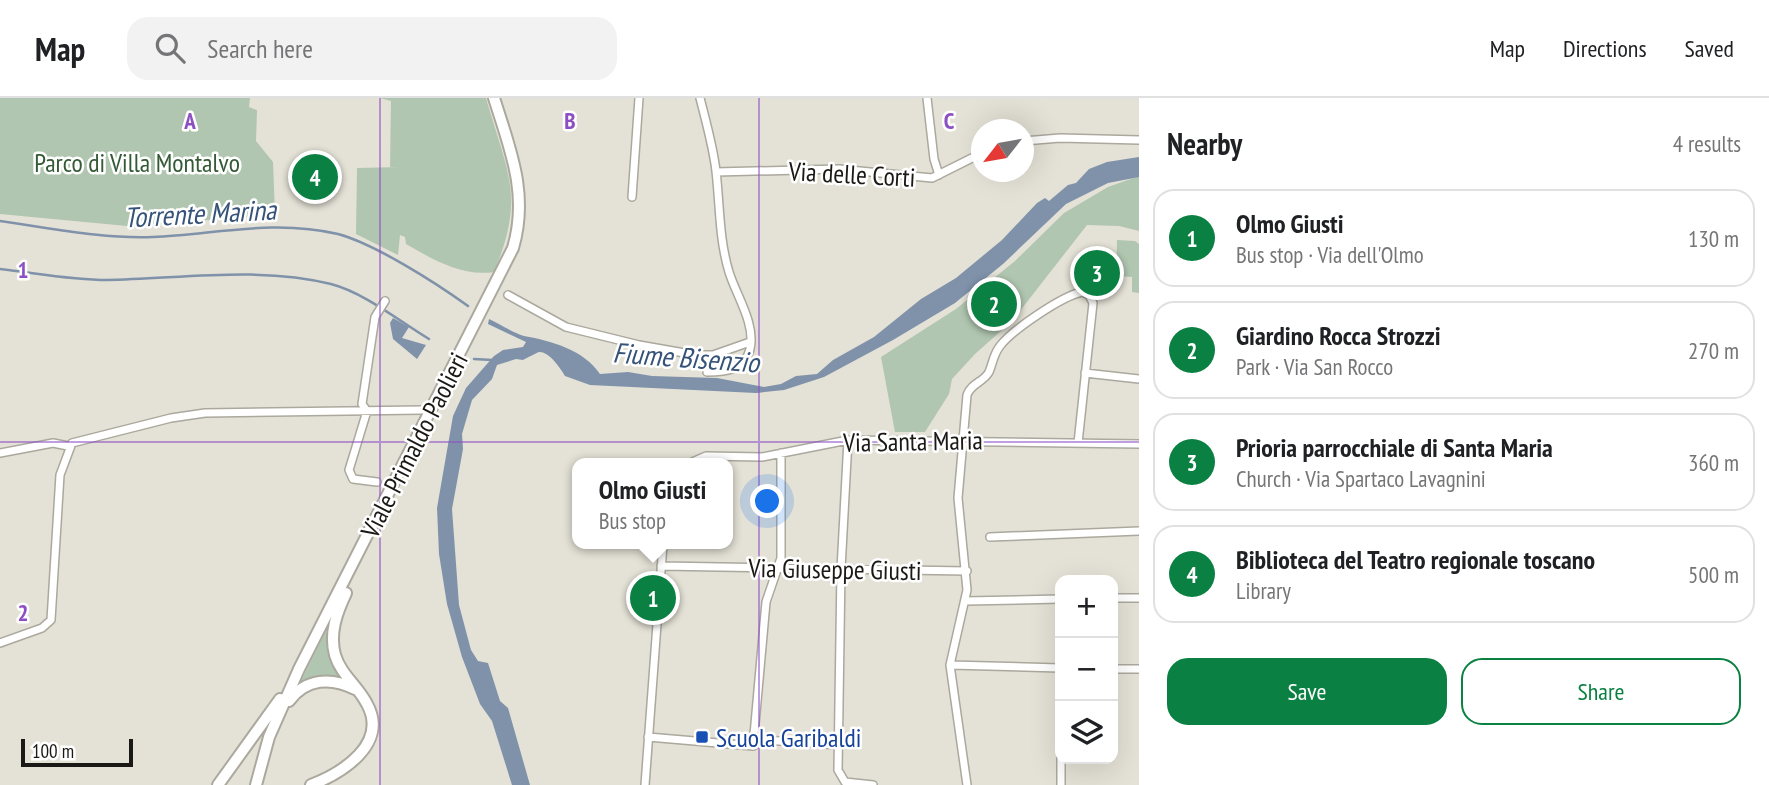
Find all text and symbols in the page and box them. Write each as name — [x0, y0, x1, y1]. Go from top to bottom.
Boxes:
search box — [127, 17, 617, 80]
text: Map — [35, 27, 85, 70]
icon: search — [151, 29, 189, 67]
text: Search here — [207, 32, 313, 65]
text: Map — [1490, 33, 1525, 64]
text: Directions — [1563, 33, 1647, 64]
text: Saved — [1685, 33, 1734, 64]
text: A — [183, 106, 196, 135]
text: B — [564, 106, 576, 135]
text: C — [944, 106, 955, 135]
north arrow — [971, 119, 1034, 182]
text: Nearby — [1167, 124, 1242, 163]
text: 4 results — [1673, 129, 1741, 158]
park label: Parco di Villa Montalvo — [34, 146, 240, 179]
pin: 4 — [292, 151, 338, 203]
street label: Via delle Corti — [787, 154, 916, 194]
water label: Torrente Marina — [123, 190, 279, 235]
text: Olmo Giusti — [1236, 207, 1344, 240]
text: 1 — [1187, 224, 1198, 253]
text: 130 m — [1688, 224, 1739, 253]
text: Bus stop · Via dell'Olmo — [1236, 240, 1424, 269]
pin: 3 — [1074, 247, 1120, 299]
text: 1 — [18, 255, 29, 284]
pin: 2 — [971, 278, 1017, 330]
text: Giardino Rocca Strozzi — [1236, 319, 1441, 352]
water label: Fiume Bisenzio — [612, 333, 762, 381]
text: 2 — [1187, 336, 1198, 365]
text: 270 m — [1688, 336, 1739, 365]
street label: Viale Primaldo Paolieri — [353, 347, 475, 544]
text: Park · Via San Rocco — [1236, 352, 1393, 381]
street label: Via Santa Maria — [842, 423, 983, 459]
text: Prioria parrocchiale di Santa Maria — [1236, 431, 1553, 464]
text: 3 — [1187, 448, 1198, 477]
text: 360 m — [1688, 448, 1739, 477]
popup — [572, 458, 733, 549]
text: Church · Via Spartaco Lavagnini — [1236, 464, 1486, 493]
text: Olmo Giusti — [599, 473, 706, 506]
your location — [750, 484, 784, 518]
text: Bus stop — [599, 506, 666, 535]
text: Biblioteca del Teatro regionale toscano — [1236, 543, 1595, 576]
street label: Via Giuseppe Giusti — [747, 551, 922, 587]
text: 4 — [1187, 560, 1198, 589]
text: 500 m — [1688, 560, 1739, 589]
pin: 1 — [630, 572, 676, 624]
map controls — [1055, 575, 1118, 764]
button: + — [1055, 575, 1118, 638]
text: Library — [1236, 576, 1291, 605]
text: 2 — [18, 598, 29, 627]
button: − — [1055, 638, 1118, 701]
button: Save — [1167, 658, 1447, 725]
button: Share — [1461, 658, 1741, 725]
button: layers — [1055, 701, 1118, 764]
place label: Scuola Garibaldi — [716, 721, 861, 754]
marker: Scuola Garibaldi — [694, 729, 710, 745]
scale bar — [21, 736, 133, 768]
text: 100 m — [32, 739, 74, 763]

